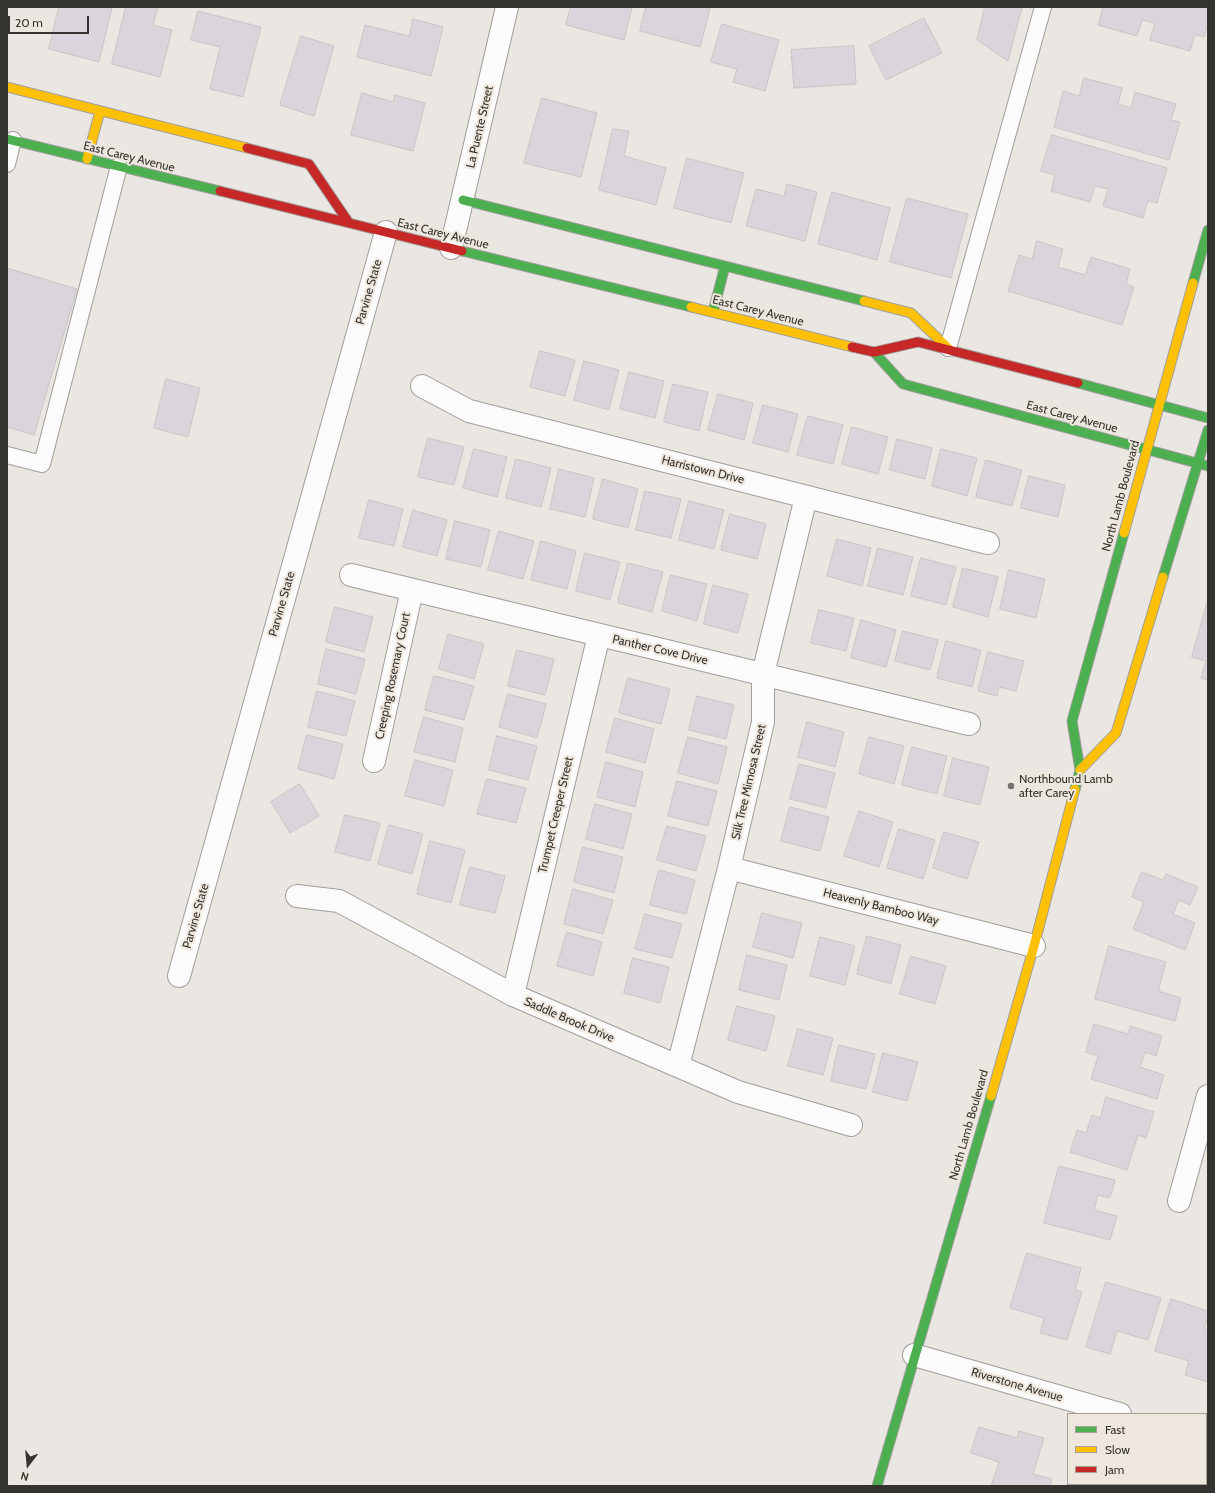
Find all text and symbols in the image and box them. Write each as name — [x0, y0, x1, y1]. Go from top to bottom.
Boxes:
scale bar — [10, 8, 91, 34]
text: 20 m — [15, 15, 43, 30]
street label: La Puente Street — [464, 84, 496, 170]
street label: East Carey Avenue — [82, 139, 176, 175]
street label: East Carey Avenue — [396, 216, 490, 252]
street label: Parvine State — [353, 258, 385, 326]
street label: East Carey Avenue — [711, 293, 805, 329]
street label: East Carey Avenue — [1025, 398, 1119, 436]
street label: North Lamb Boulevard — [1099, 439, 1143, 553]
street label: Harristown Drive — [660, 453, 746, 487]
street label: Parvine State — [266, 570, 298, 638]
street label: Creeping Rosemary Court — [373, 611, 413, 741]
street label: Panther Cove Drive — [611, 632, 709, 668]
street label: Silk Tree Mimosa Street — [729, 723, 769, 841]
street label: Trumpet Creeper Street — [536, 755, 576, 875]
place label: Northbound Lamb after Carey — [1019, 772, 1113, 800]
marker: Northbound Lamb after Carey — [1006, 781, 1016, 791]
street label: Parvine State — [180, 882, 212, 950]
street label: Heavenly Bamboo Way — [822, 886, 940, 928]
street label: Saddle Brook Drive — [522, 994, 616, 1046]
street label: North Lamb Boulevard — [946, 1068, 992, 1182]
street label: Riverstone Avenue — [970, 1365, 1064, 1405]
legend — [1067, 1413, 1207, 1485]
text: Fast — [1105, 1422, 1125, 1437]
text: Slow — [1105, 1442, 1130, 1457]
north arrow — [8, 1445, 48, 1485]
text: Jam — [1105, 1462, 1124, 1477]
text: N — [19, 1469, 30, 1484]

